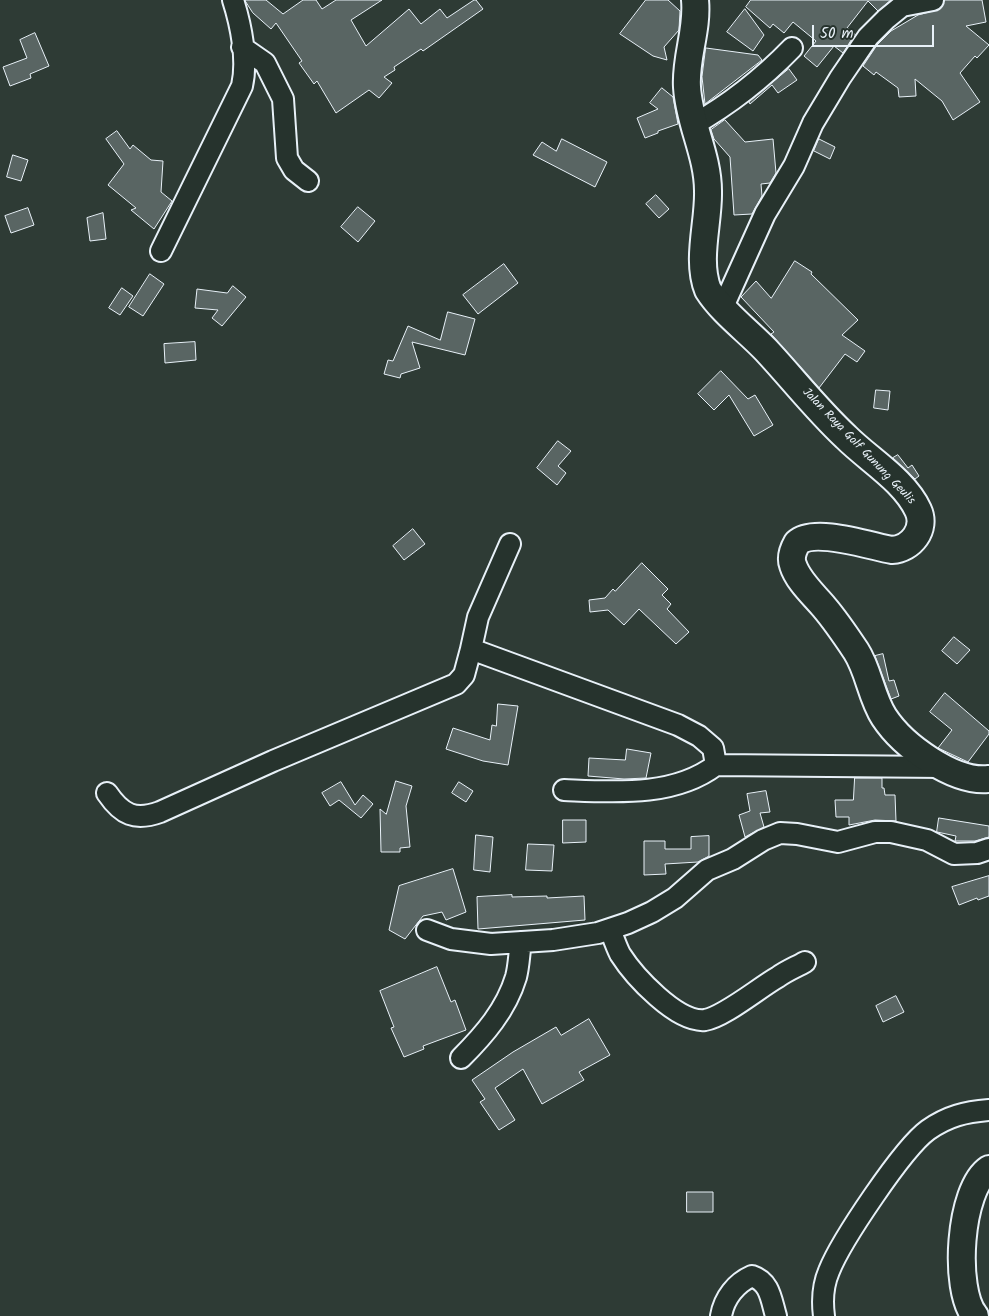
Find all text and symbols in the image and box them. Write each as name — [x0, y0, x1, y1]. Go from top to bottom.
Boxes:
scale bar — [814, 15, 936, 47]
text: 50 m — [820, 22, 854, 46]
street label: Jalan Raya Golf Gunung Geulis — [799, 386, 917, 508]

